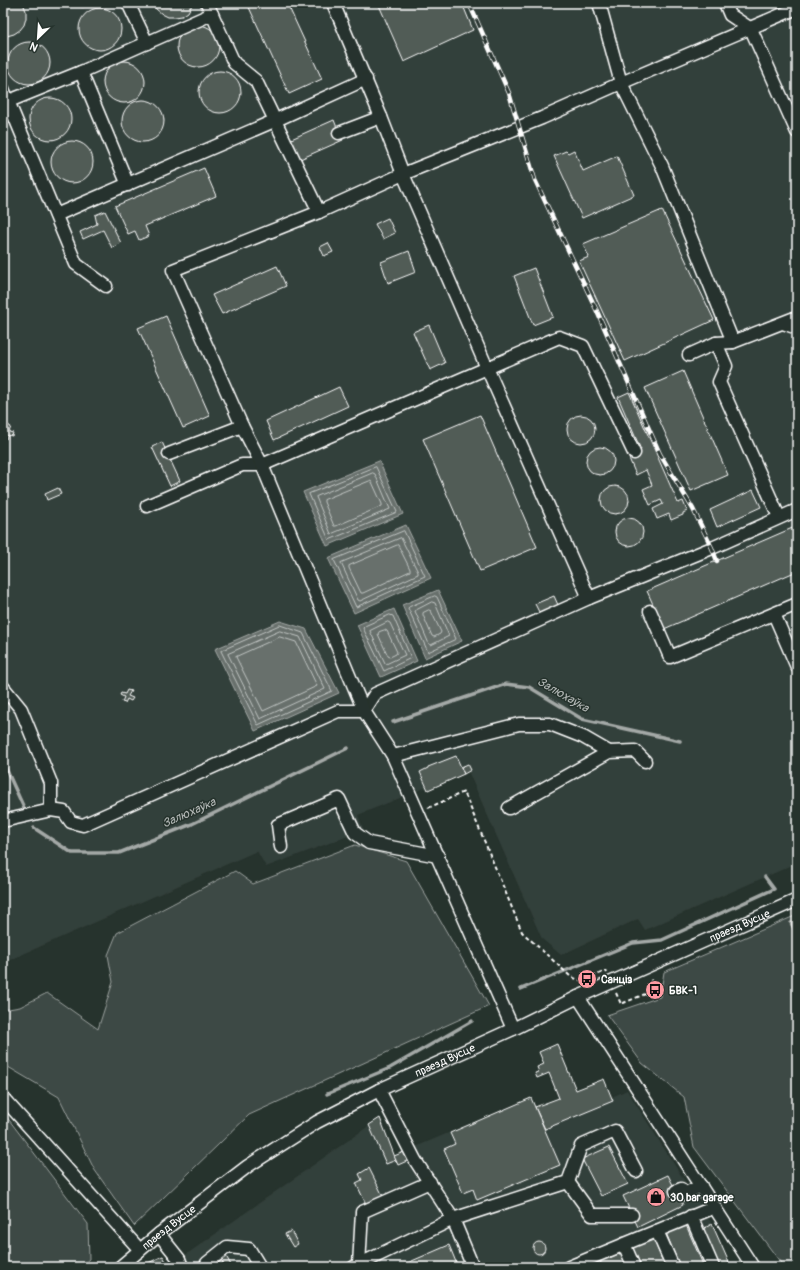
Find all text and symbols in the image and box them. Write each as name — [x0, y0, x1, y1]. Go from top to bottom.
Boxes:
north arrow — [18, 18, 58, 58]
text: N — [27, 39, 40, 54]
water label: Залюхаўка — [535, 674, 593, 716]
water label: Залюхаўка — [160, 794, 219, 831]
street label: праезд Вусце — [707, 906, 772, 944]
bus stop icon: Санціз — [576, 968, 598, 990]
place label: Санціз — [601, 973, 633, 986]
bus stop icon: БВК-1 — [644, 979, 666, 1001]
place label: БВК-1 — [669, 984, 697, 997]
street label: праезд Вусце — [413, 1041, 477, 1079]
shop icon: 30 bar garage — [645, 1186, 667, 1208]
place label: 30 bar garage — [670, 1191, 734, 1204]
street label: праезд Вусце — [139, 1202, 199, 1252]

